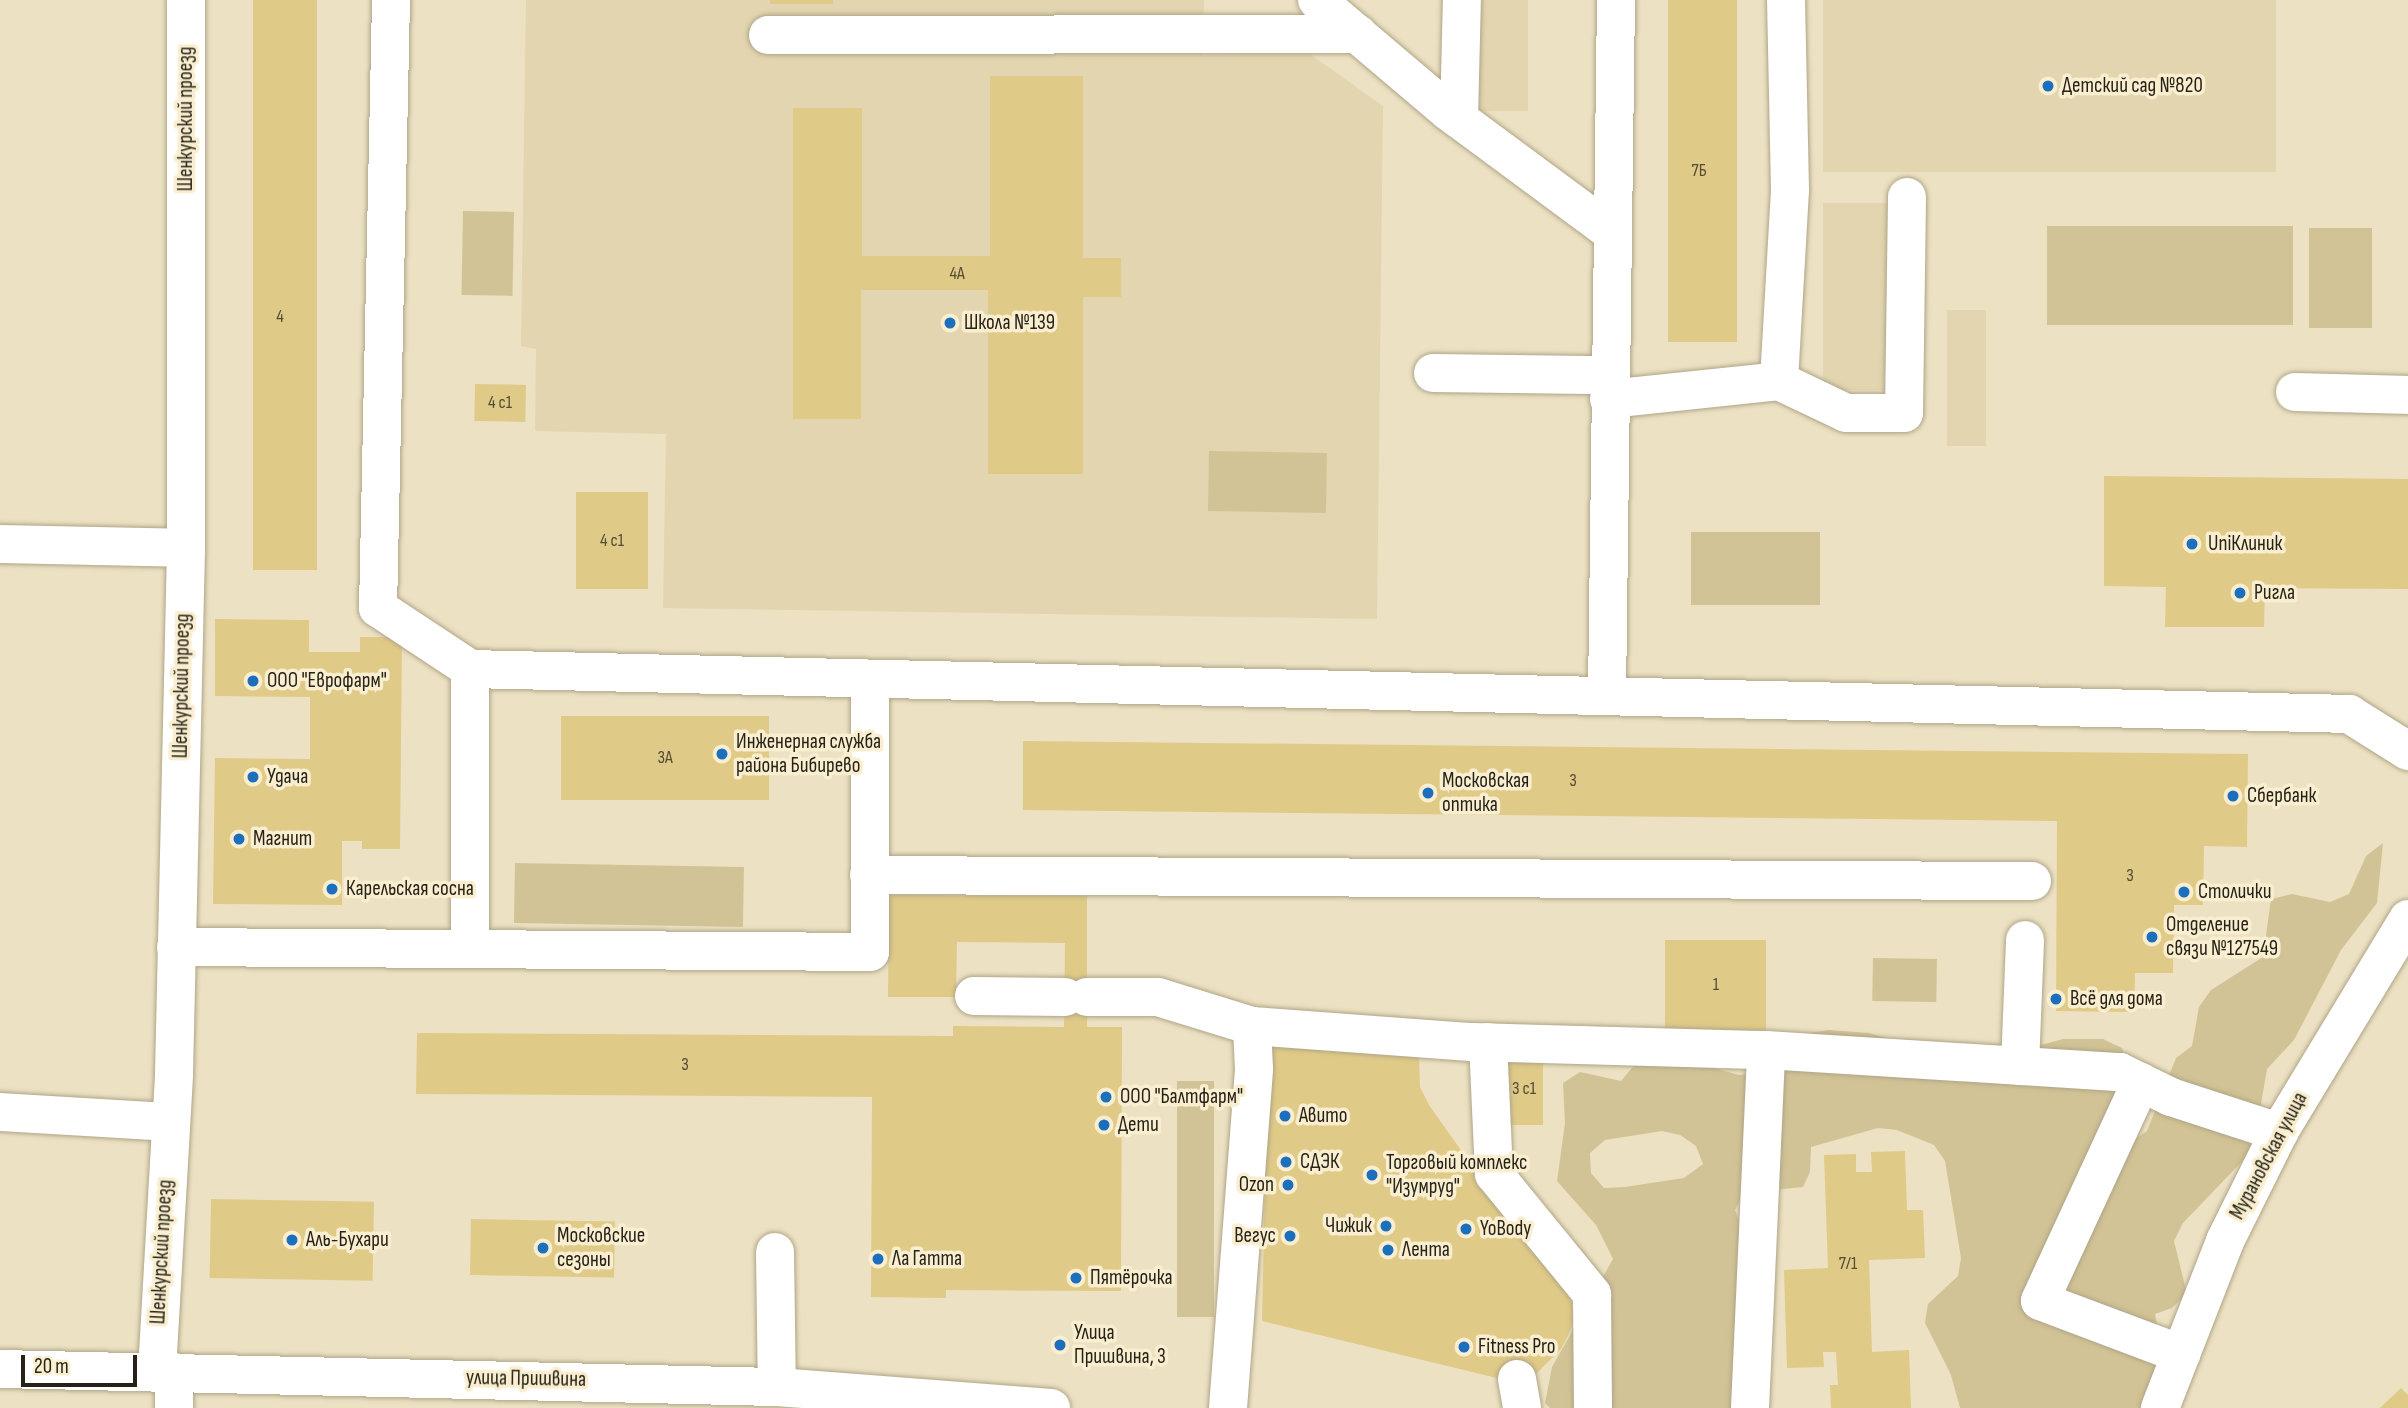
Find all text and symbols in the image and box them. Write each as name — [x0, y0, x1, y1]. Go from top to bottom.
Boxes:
street label: Шенкурский проезд — [173, 47, 199, 191]
place label: Детский сад №820 — [2062, 73, 2203, 99]
marker: Детский сад №820 — [2040, 78, 2056, 94]
house number: 7Б — [1691, 160, 1707, 182]
house number: 4А — [949, 263, 965, 285]
house number: 4 — [276, 306, 284, 328]
place label: Школа №139 — [964, 310, 1055, 336]
marker: Школа №139 — [942, 315, 958, 331]
house number: 4 с1 — [488, 392, 512, 414]
house number: 4 с1 — [600, 530, 624, 552]
place label: UniКлиник — [2208, 531, 2283, 557]
marker: UniКлиник — [2182, 534, 2202, 554]
place label: Ригла — [2254, 580, 2295, 606]
marker: Ригла — [2232, 585, 2248, 601]
street label: Шенкурский проезд — [168, 613, 196, 759]
place label: ООО "Еврофарм" — [267, 668, 387, 694]
marker: ООО "Еврофарм" — [245, 673, 261, 689]
place label: Инженерная служба района Бибирево — [736, 729, 881, 779]
marker: Инженерная служба района Бибирево — [714, 746, 730, 762]
house number: 3А — [657, 747, 673, 769]
place label: Удача — [267, 764, 308, 790]
place label: Московская оптика — [1442, 768, 1529, 818]
marker: Удача — [245, 769, 261, 785]
house number: 3 — [1569, 770, 1577, 792]
place label: Сбербанк — [2247, 783, 2316, 809]
marker: Московская оптика — [1420, 785, 1436, 801]
marker: Сбербанк — [2225, 788, 2241, 804]
place label: Магнит — [253, 826, 312, 852]
marker: Магнит — [231, 831, 247, 847]
house number: 3 — [2126, 865, 2134, 887]
place label: Карельская сосна — [346, 876, 474, 902]
place label: Столички — [2198, 879, 2271, 905]
marker: Карельская сосна — [324, 881, 340, 897]
marker: Столички — [2176, 884, 2192, 900]
place label: Отделение связи №127549 — [2166, 912, 2278, 962]
marker: Отделение связи №127549 — [2144, 929, 2160, 945]
house number: 1 — [1713, 974, 1719, 996]
place label: Всё для дома — [2070, 986, 2163, 1012]
marker: Всё для дома — [2048, 991, 2064, 1007]
house number: 3 — [681, 1054, 689, 1076]
house number: 3 с1 — [1512, 1078, 1536, 1100]
place label: ООО "Балтфарм" — [1120, 1084, 1243, 1110]
street label: Мурановская улица — [2225, 1088, 2313, 1224]
marker: ООО "Балтфарм" — [1098, 1089, 1114, 1105]
place label: Авито — [1299, 1103, 1347, 1129]
marker: Авито — [1277, 1108, 1293, 1124]
place label: Дети — [1118, 1112, 1159, 1138]
marker: Дети — [1096, 1117, 1112, 1133]
place label: СДЭК — [1300, 1149, 1339, 1175]
place label: Торговый комплекс "Изумруд" — [1386, 1150, 1527, 1200]
marker: СДЭК — [1278, 1154, 1294, 1170]
marker: Торговый комплекс "Изумруд" — [1364, 1167, 1380, 1183]
place label: Ozon — [1239, 1172, 1274, 1198]
marker: Ozon — [1280, 1177, 1296, 1193]
street label: Шенкурский проезд — [146, 1179, 178, 1325]
place label: Чижик — [1325, 1213, 1372, 1239]
place label: YoBody — [1480, 1216, 1531, 1242]
marker: Чижик — [1378, 1218, 1394, 1234]
marker: YoBody — [1458, 1221, 1474, 1237]
place label: Московские сезоны — [557, 1223, 645, 1273]
place label: Вегус — [1234, 1223, 1276, 1249]
place label: Аль-Бухари — [306, 1227, 389, 1253]
marker: Вегус — [1282, 1228, 1298, 1244]
marker: Аль-Бухари — [284, 1232, 300, 1248]
place label: Лента — [1402, 1237, 1450, 1263]
marker: Московские сезоны — [535, 1240, 551, 1256]
marker: Лента — [1380, 1242, 1396, 1258]
place label: Ла Гатта — [892, 1246, 962, 1272]
marker: Ла Гатта — [870, 1251, 886, 1267]
house number: 7/1 — [1839, 1253, 1857, 1275]
place label: Пятёрочка — [1090, 1265, 1173, 1291]
marker: Пятёрочка — [1068, 1270, 1084, 1286]
place label: Улица Пришвина, 3 — [1074, 1320, 1166, 1370]
place label: Fitness Pro — [1478, 1334, 1555, 1360]
marker: Улица Пришвина, 3 — [1052, 1337, 1068, 1353]
marker: Fitness Pro — [1456, 1339, 1472, 1355]
scale bar — [24, 1342, 140, 1386]
text: 20 m — [34, 1354, 69, 1379]
street label: улица Пришвина — [466, 1365, 586, 1393]

